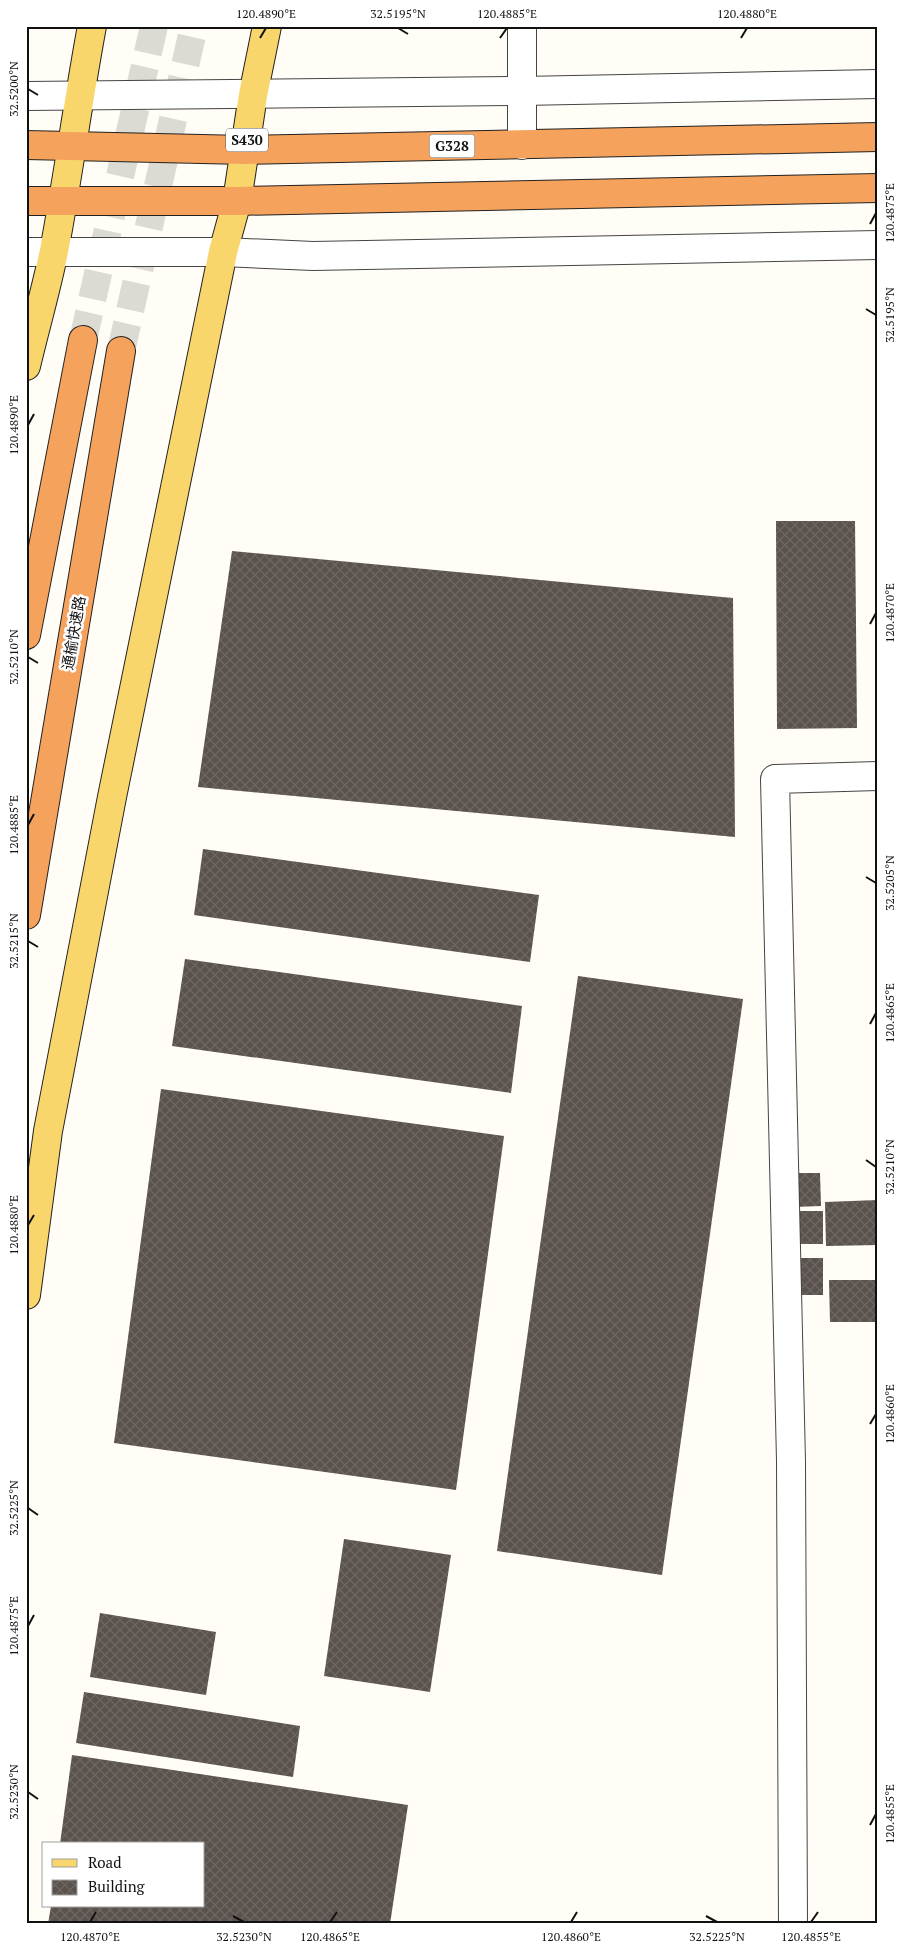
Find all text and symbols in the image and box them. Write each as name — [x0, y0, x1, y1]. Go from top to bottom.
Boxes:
text: 120.4890°E — [236, 6, 296, 21]
text: 32.5195°N — [370, 6, 426, 21]
text: 120.4885°E — [477, 6, 537, 21]
text: 120.4880°E — [717, 6, 777, 21]
text: 32.5200°N — [6, 61, 21, 117]
road number: S430 — [226, 128, 268, 152]
road number: G328 — [430, 134, 474, 158]
text: 120.4875°E — [882, 183, 897, 243]
text: 32.5195°N — [882, 287, 897, 343]
text: 120.4890°E — [6, 395, 21, 455]
text: 120.4870°E — [882, 583, 897, 643]
street label: 通榆快速路 — [57, 594, 89, 672]
text: 32.5210°N — [6, 629, 21, 685]
text: 120.4885°E — [6, 795, 21, 855]
text: 32.5205°N — [882, 855, 897, 911]
text: 32.5215°N — [6, 913, 21, 969]
text: 120.4865°E — [882, 983, 897, 1043]
text: 32.5210°N — [882, 1139, 897, 1195]
text: 120.4880°E — [6, 1195, 21, 1255]
text: 120.4860°E — [882, 1384, 897, 1444]
text: 32.5225°N — [6, 1480, 21, 1536]
text: 120.4875°E — [6, 1596, 21, 1656]
text: 32.5230°N — [6, 1764, 21, 1820]
text: 120.4855°E — [882, 1784, 897, 1844]
legend — [42, 1842, 205, 1908]
text: Road — [88, 1852, 121, 1872]
text: Building — [88, 1876, 146, 1896]
text: 120.4870°E — [60, 1929, 120, 1944]
text: 32.5230°N — [216, 1929, 272, 1944]
text: 120.4865°E — [300, 1929, 360, 1944]
text: 120.4860°E — [541, 1929, 601, 1944]
text: 32.5225°N — [689, 1929, 745, 1944]
text: 120.4855°E — [781, 1929, 841, 1944]

